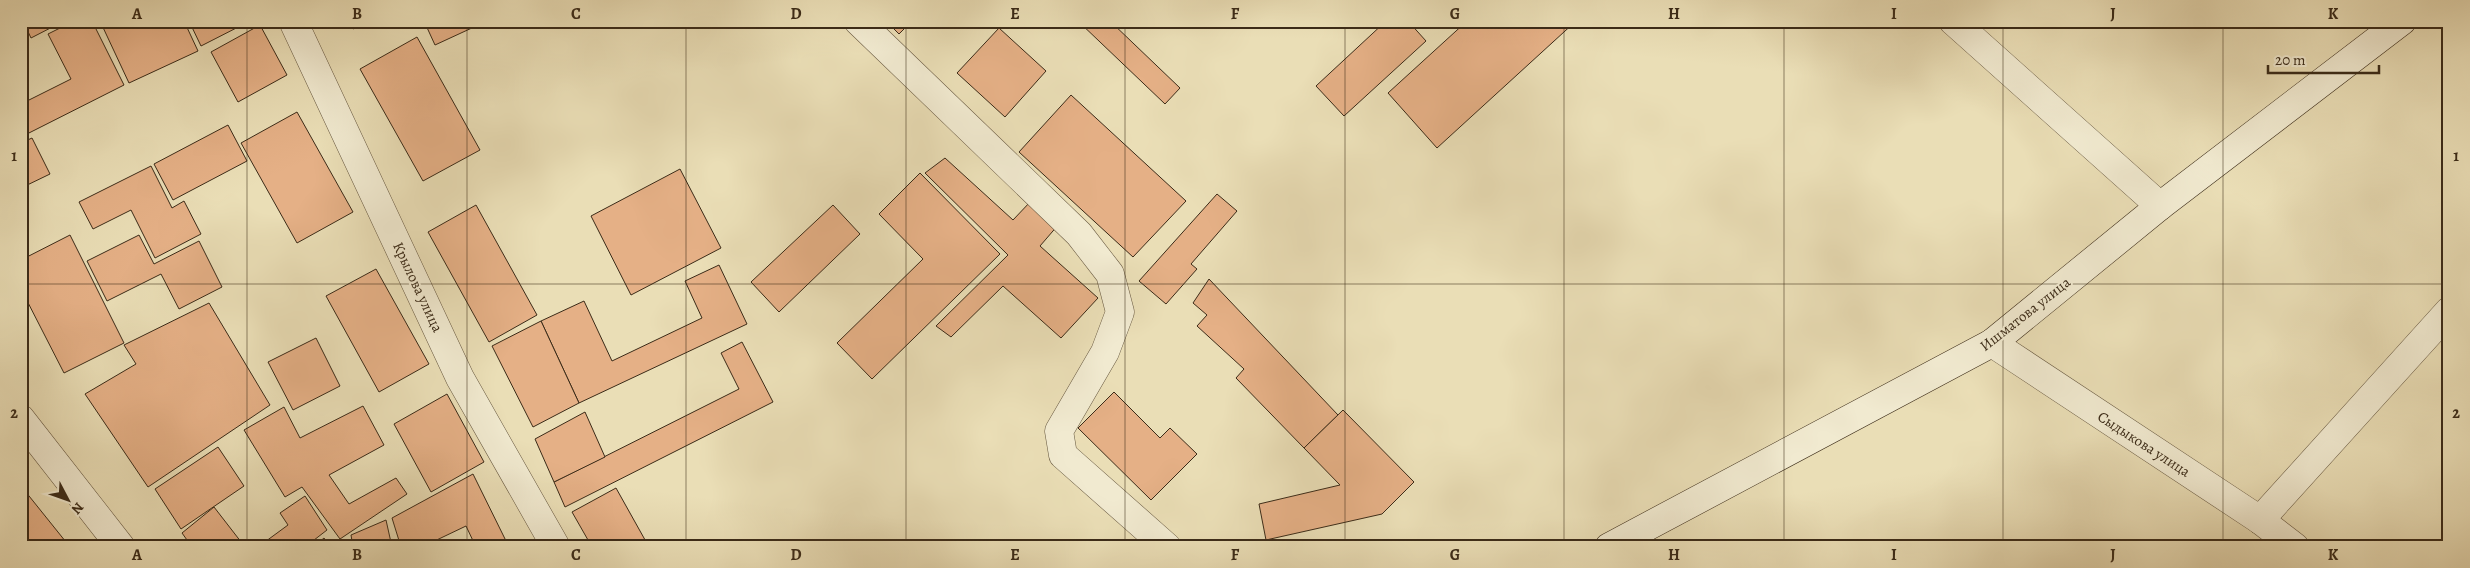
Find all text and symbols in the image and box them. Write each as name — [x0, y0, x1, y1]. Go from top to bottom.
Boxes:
text: A — [131, 3, 143, 25]
text: B — [352, 3, 362, 25]
text: C — [571, 3, 581, 25]
text: D — [790, 3, 802, 25]
text: E — [1010, 3, 1020, 25]
text: F — [1231, 3, 1240, 25]
text: G — [1450, 3, 1460, 25]
text: H — [1668, 3, 1680, 25]
text: I — [1891, 3, 1897, 25]
text: J — [2110, 3, 2116, 25]
text: K — [2328, 3, 2339, 25]
scale bar — [2268, 42, 2379, 74]
text: 20 m — [2275, 50, 2306, 70]
text: 1 — [11, 145, 17, 167]
text: 1 — [2453, 145, 2459, 167]
street label: Крылова улица — [388, 239, 448, 335]
street label: Ишматова улица — [1976, 272, 2075, 356]
text: 2 — [10, 402, 18, 424]
text: 2 — [2452, 402, 2460, 424]
street label: Сыдыкова улица — [2094, 407, 2194, 482]
north arrow — [42, 476, 92, 526]
text: N — [67, 498, 88, 518]
text: A — [131, 544, 143, 566]
text: B — [352, 544, 362, 566]
text: C — [571, 544, 581, 566]
text: D — [790, 544, 802, 566]
text: E — [1010, 544, 1020, 566]
text: F — [1231, 544, 1240, 566]
text: G — [1450, 544, 1460, 566]
text: H — [1668, 544, 1680, 566]
text: I — [1891, 544, 1897, 566]
text: J — [2110, 544, 2116, 566]
text: K — [2328, 544, 2339, 566]

